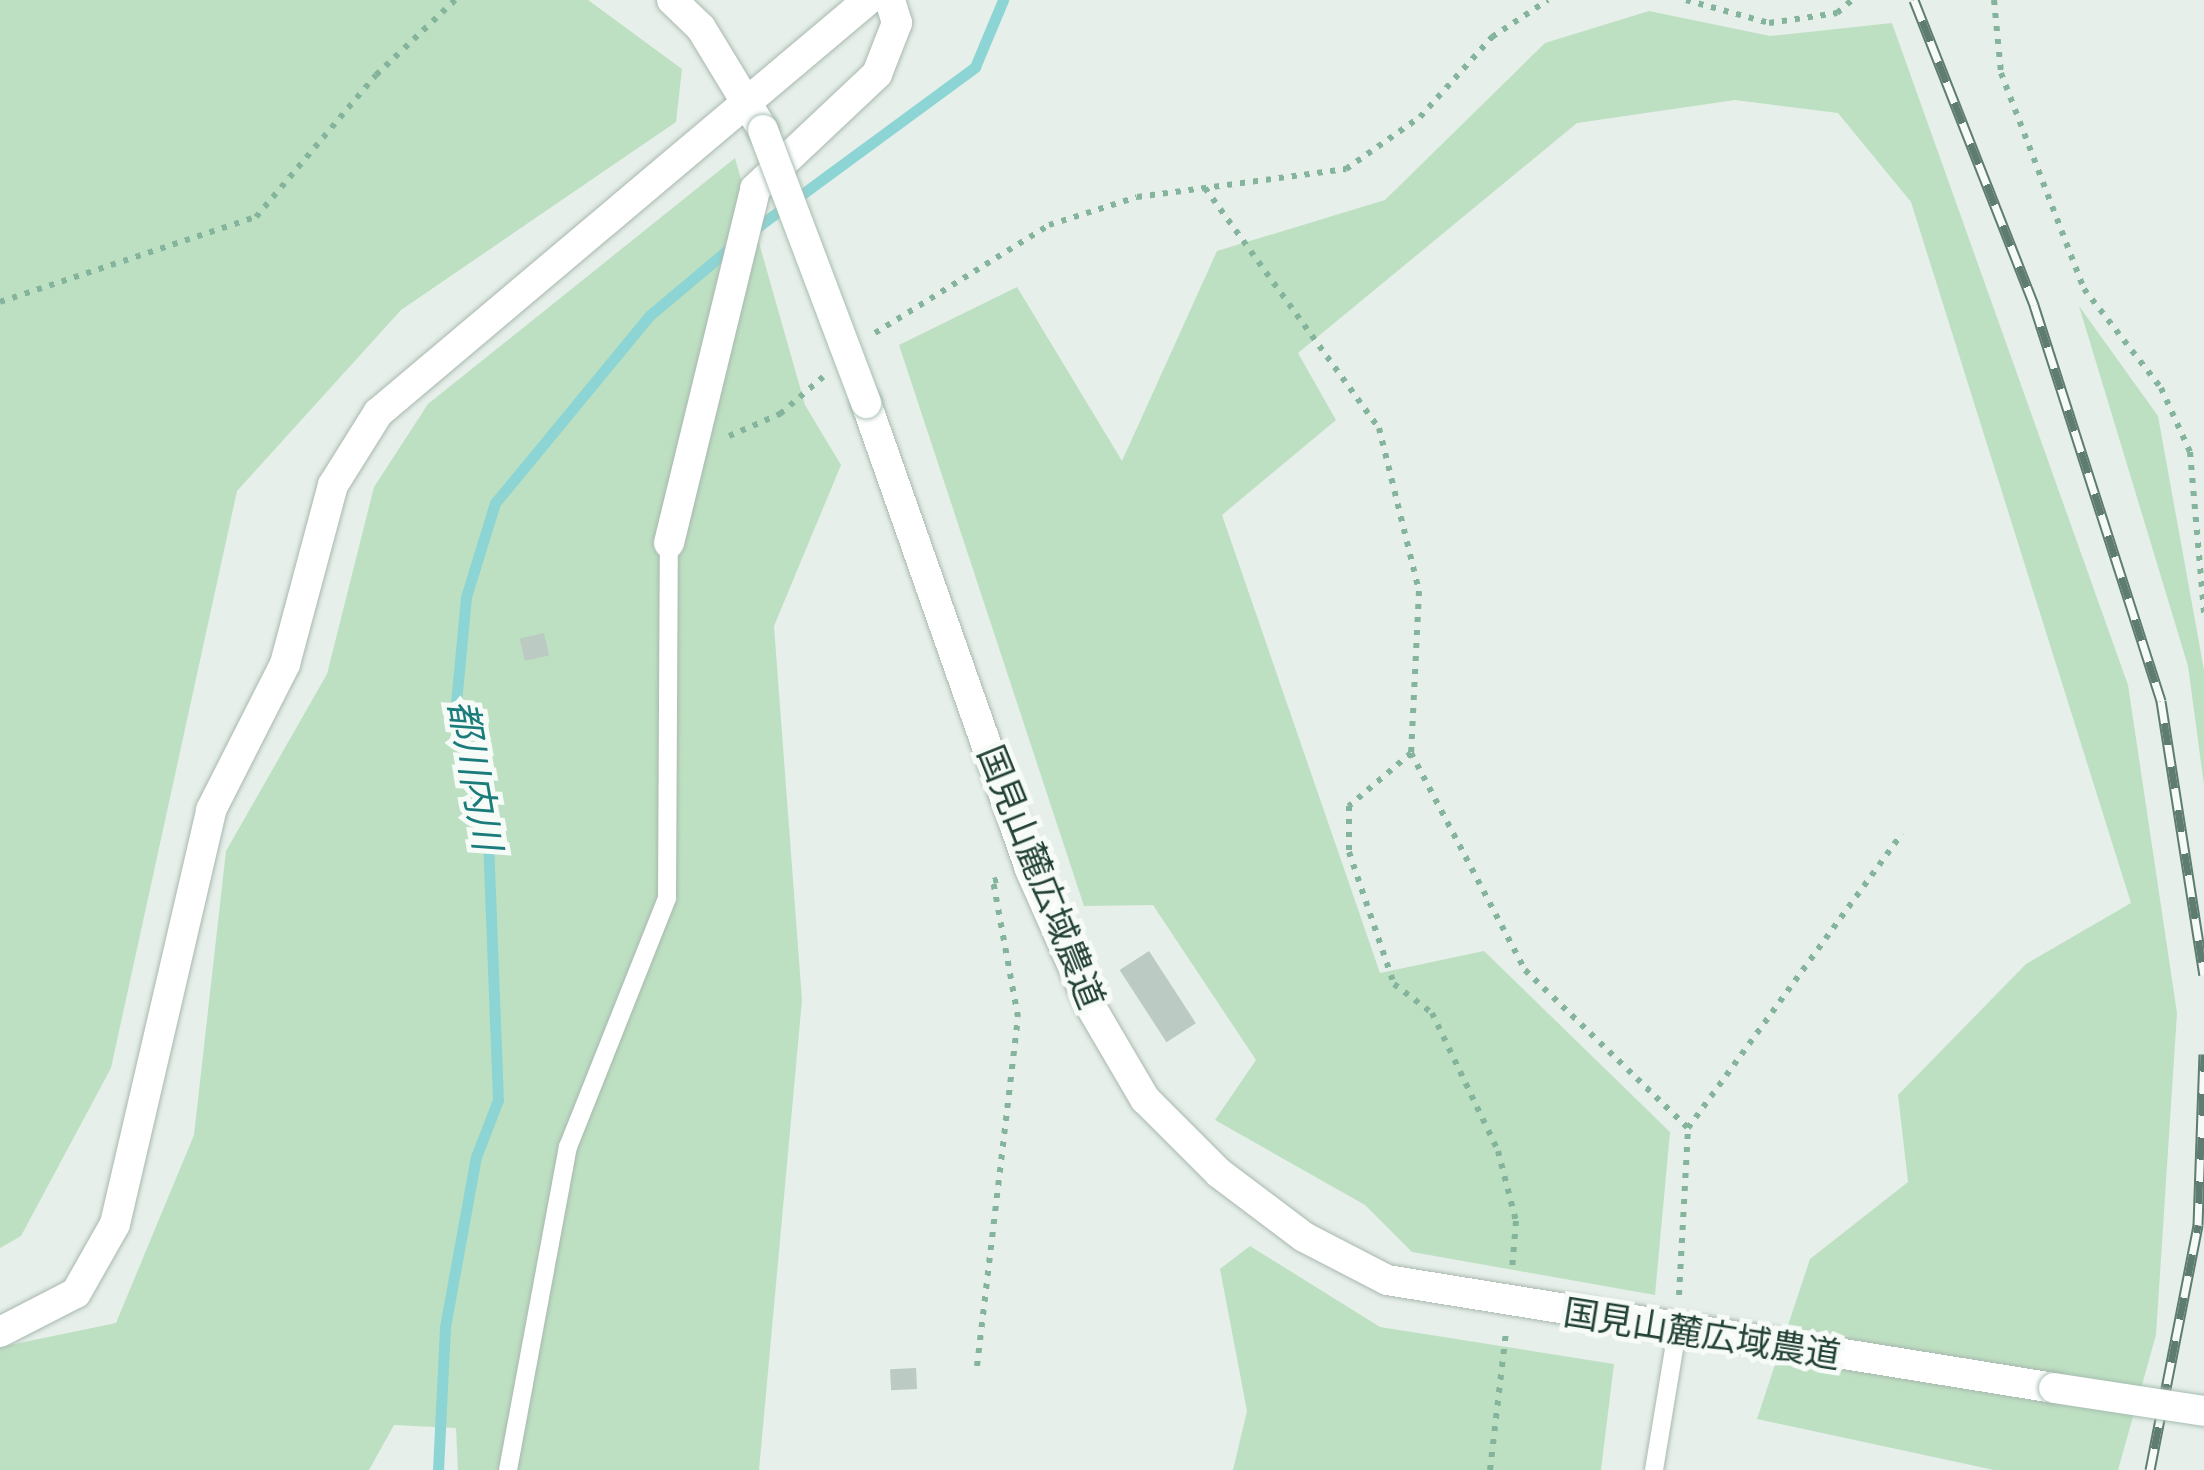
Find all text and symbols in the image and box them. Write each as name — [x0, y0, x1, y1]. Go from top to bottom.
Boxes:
water label: 都川内川 — [438, 696, 510, 854]
street label: 国見山麓広域農道 — [969, 739, 1113, 1015]
street label: 国見山麓広域農道 — [1560, 1291, 1844, 1377]

